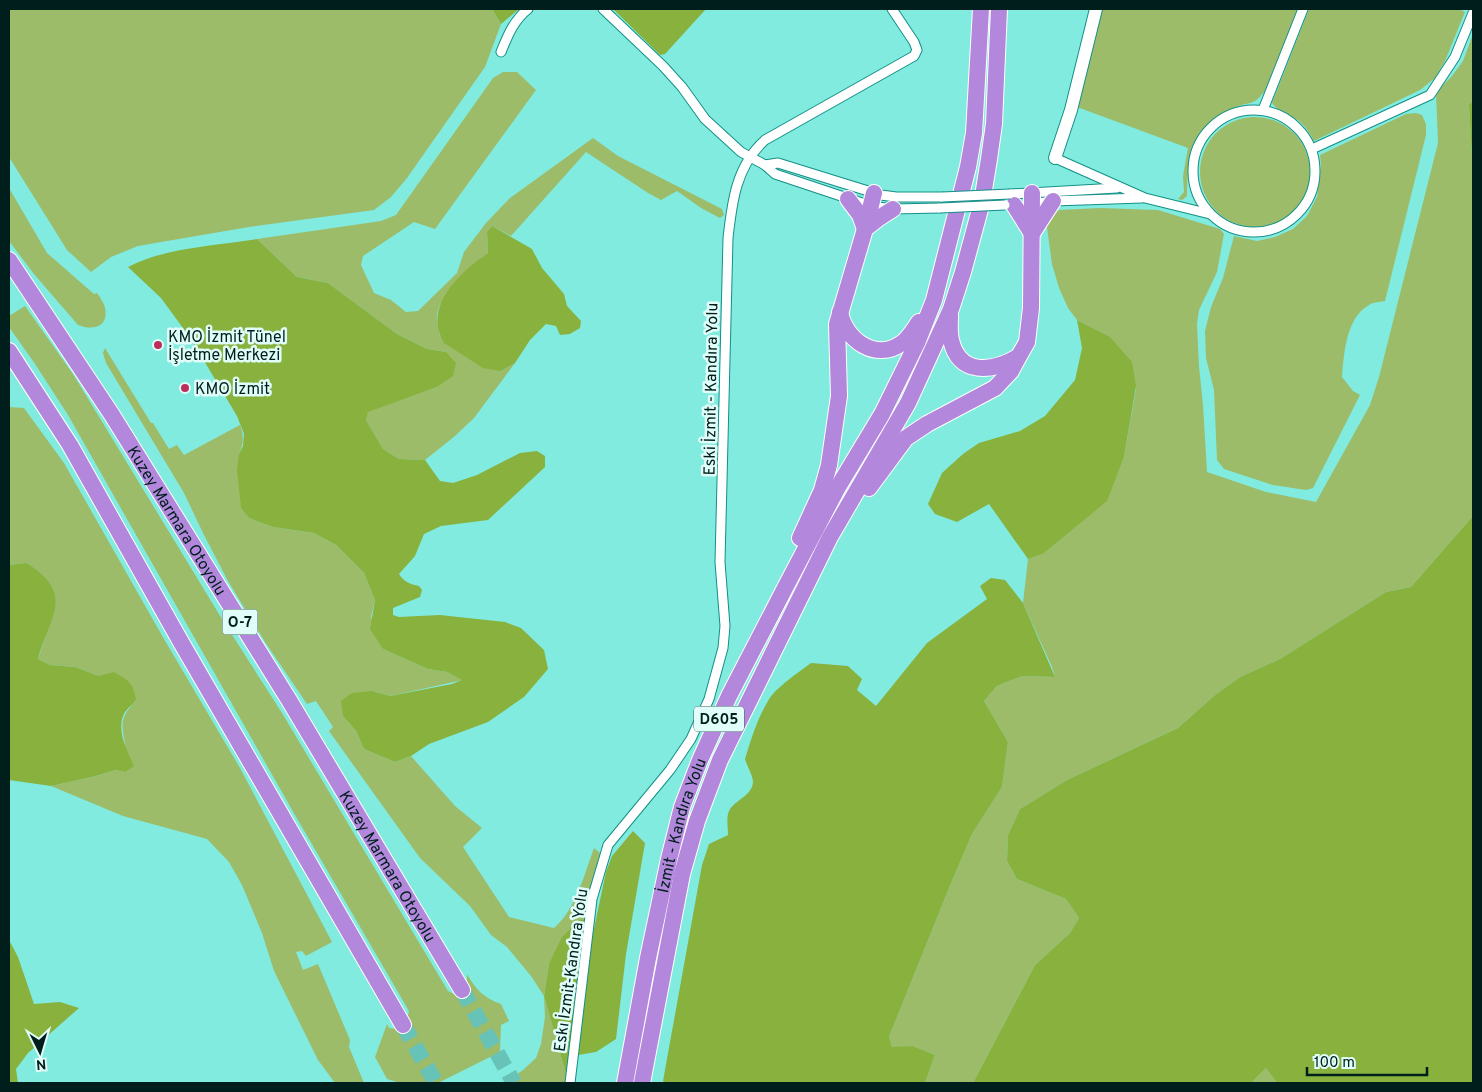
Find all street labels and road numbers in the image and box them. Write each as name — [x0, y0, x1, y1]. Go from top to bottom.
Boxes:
street label: Eski İzmit - Kandıra Yolu — [699, 302, 724, 476]
street label: Kuzey Marmara Otoyolu — [122, 443, 230, 600]
road number: O-7 — [222, 610, 258, 634]
road number: D605 — [694, 706, 744, 732]
street label: İzmit - Kandıra Yolu — [653, 755, 712, 895]
street label: Kuzey Marmara Otoyolu — [334, 788, 439, 946]
street label: Eskı İzmit-Kandıra Yolu — [550, 887, 593, 1053]

